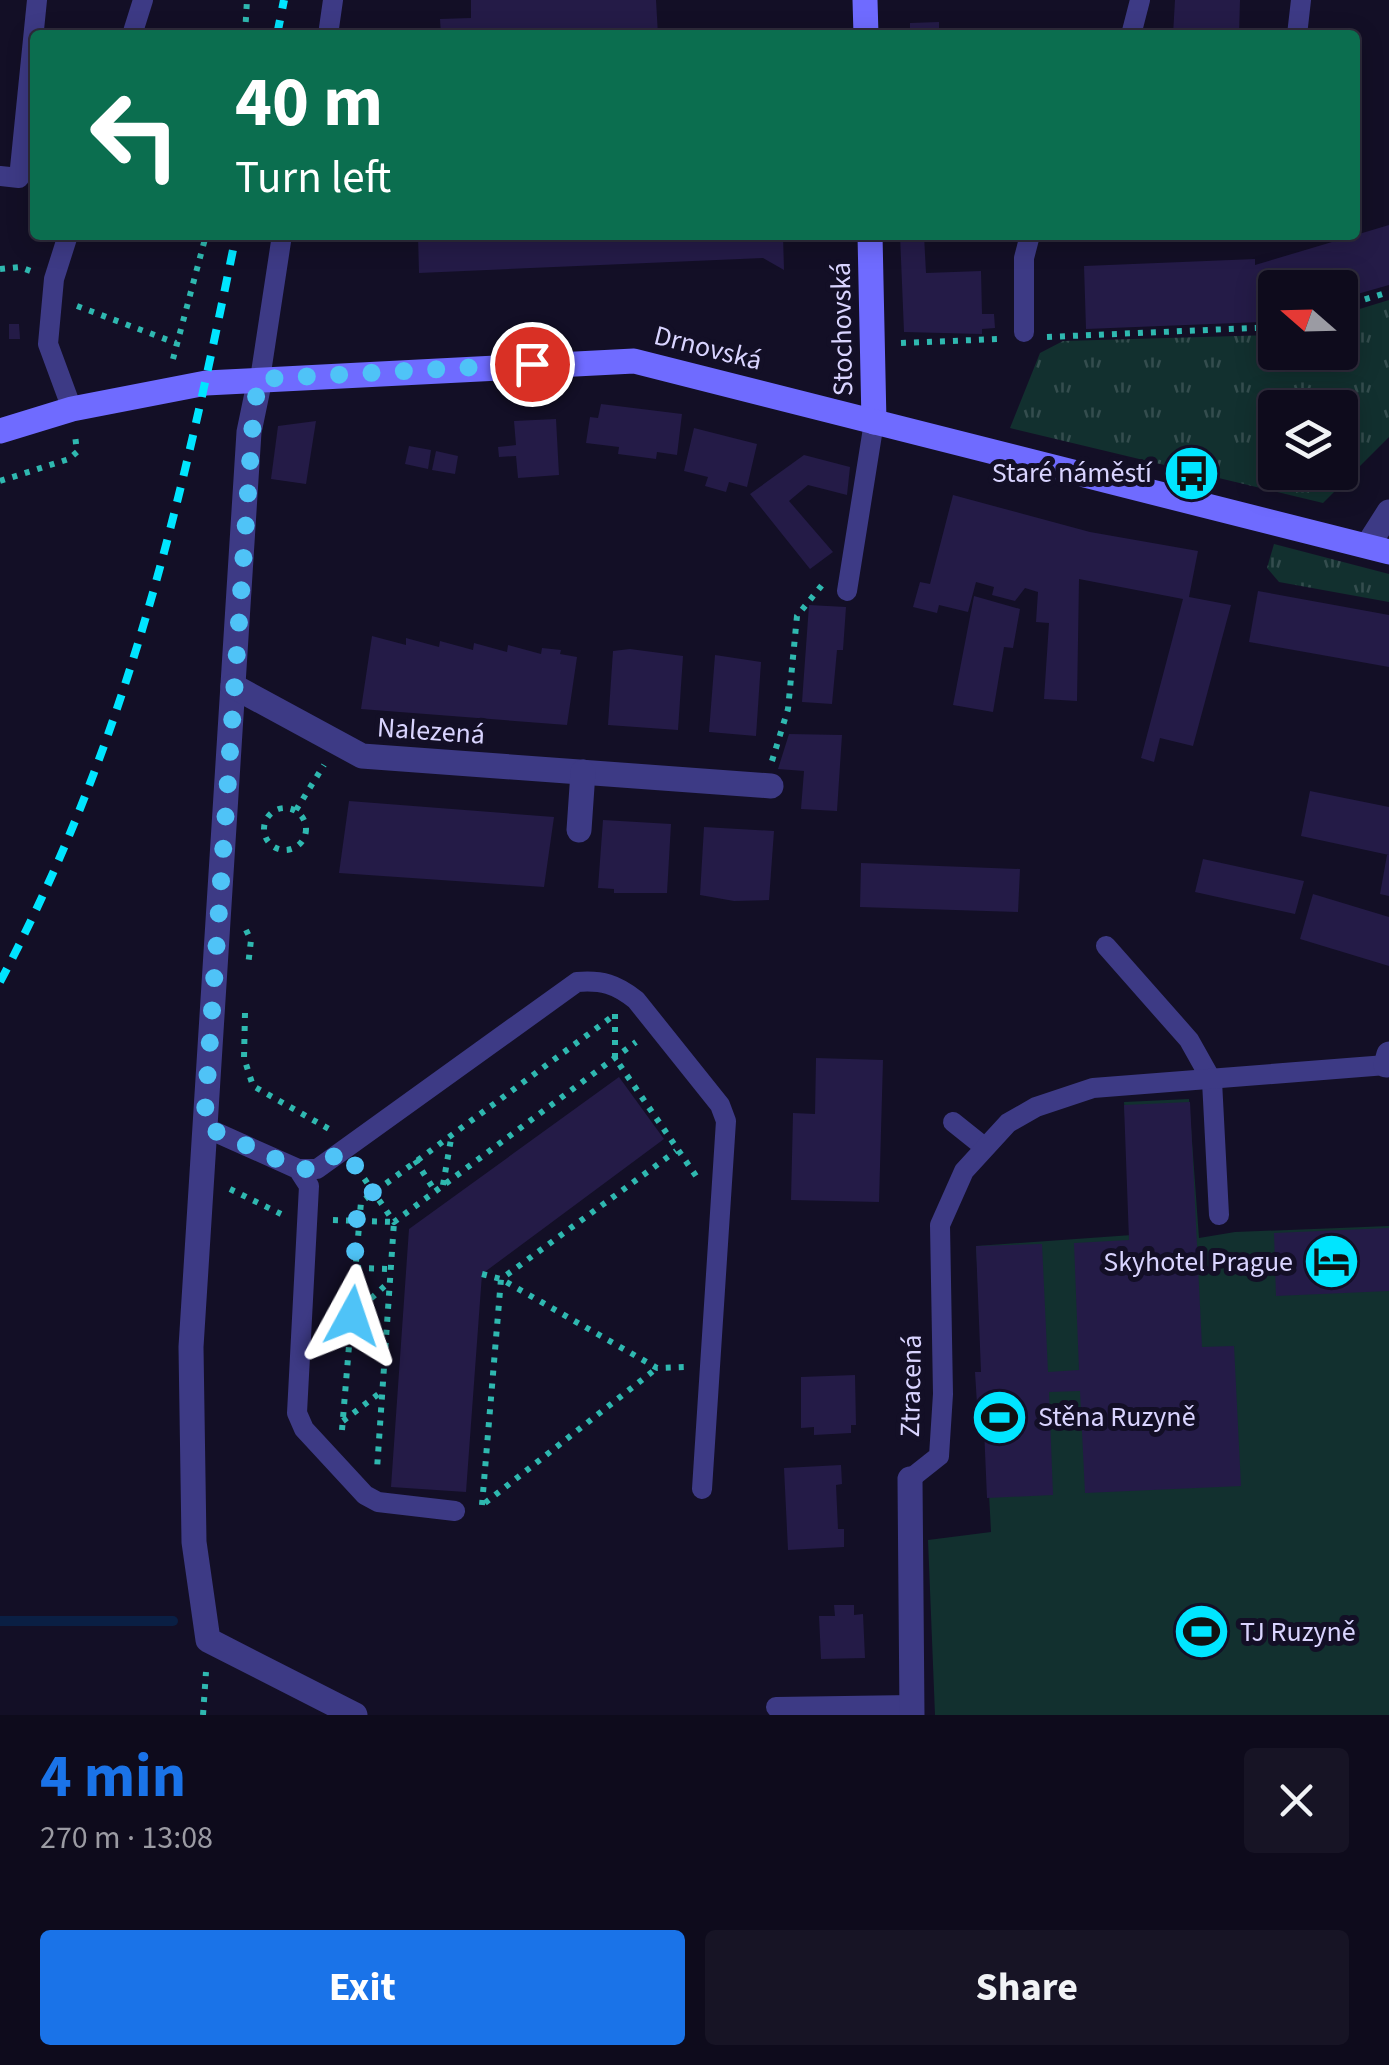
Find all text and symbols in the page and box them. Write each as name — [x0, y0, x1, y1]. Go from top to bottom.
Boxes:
text: 40 m — [235, 53, 383, 153]
icon: left — [70, 70, 200, 200]
text: Turn left — [235, 146, 391, 210]
street label: Stochovská — [821, 262, 863, 396]
north arrow — [1258, 270, 1358, 370]
map controls — [1258, 270, 1358, 490]
street label: Drnovská — [650, 315, 766, 381]
pin — [490, 322, 575, 407]
icon: arrive — [505, 337, 560, 392]
button: layers — [1258, 390, 1358, 490]
bus stop icon: Staré náměstí — [1161, 443, 1221, 503]
place label: Staré náměstí — [992, 453, 1153, 493]
street label: Nalezená — [376, 707, 486, 755]
hotel icon: Skyhotel Prague — [1302, 1232, 1362, 1292]
place label: Skyhotel Prague — [1103, 1242, 1293, 1282]
position arrow — [300, 1264, 404, 1368]
street label: Ztracená — [890, 1334, 932, 1438]
sports icon: Stěna Ruzyně — [969, 1387, 1029, 1447]
place label: Stěna Ruzyně — [1038, 1397, 1196, 1437]
sports icon: TJ Ruzyně — [1171, 1602, 1231, 1662]
place label: TJ Ruzyně — [1240, 1612, 1356, 1652]
text: 4 min — [40, 1735, 186, 1820]
button: close — [1244, 1748, 1349, 1853]
text: 270 m · 13:08 — [40, 1815, 213, 1861]
button: Exit — [40, 1930, 685, 2045]
button: Share — [705, 1930, 1349, 2045]

